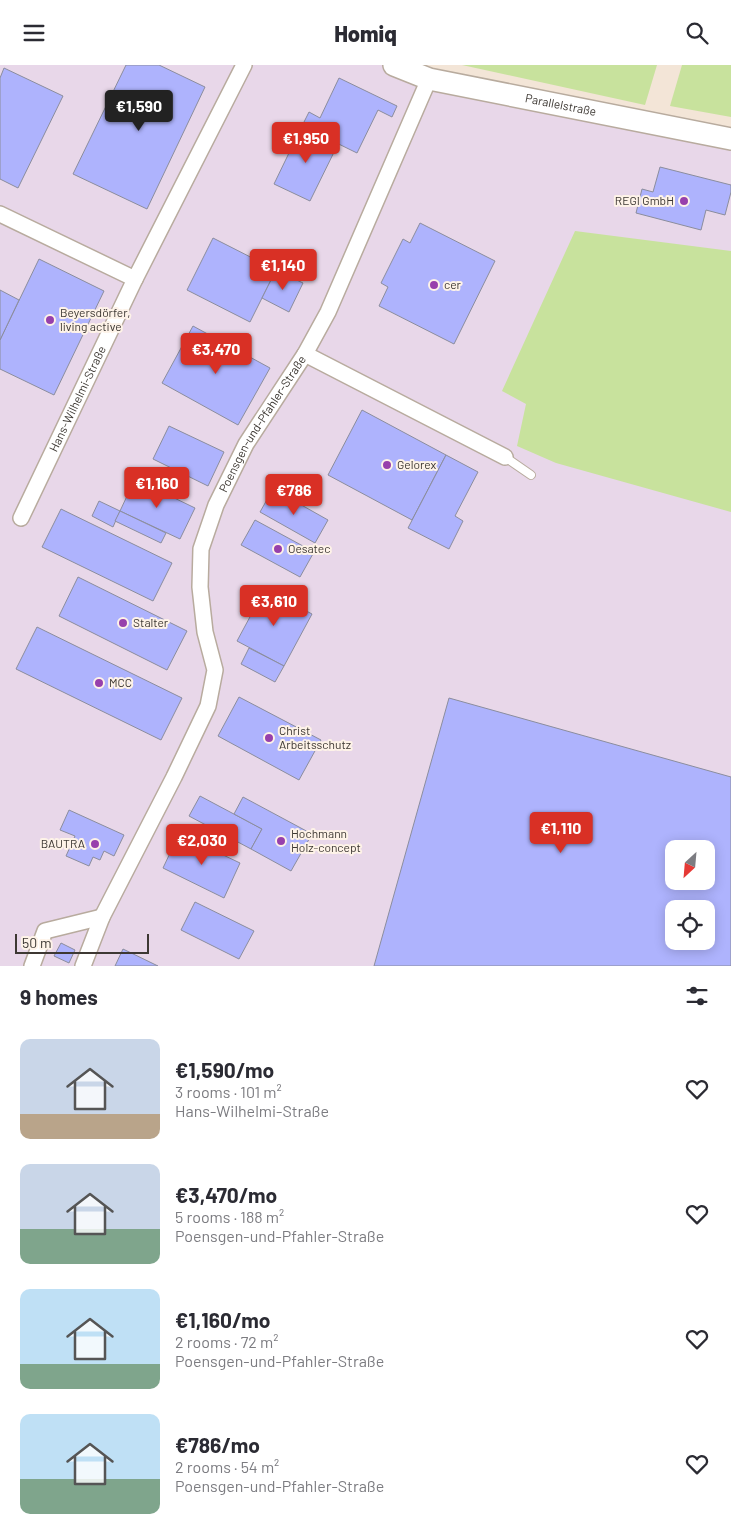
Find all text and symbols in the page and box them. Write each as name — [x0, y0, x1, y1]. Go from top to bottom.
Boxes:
icon: menu — [20, 19, 48, 47]
icon: search — [683, 19, 711, 47]
text: Homiq — [334, 20, 397, 46]
pin: €1,590 — [98, 89, 180, 132]
street label: Parallelstraße — [524, 90, 598, 118]
text: €1,590 — [116, 96, 162, 115]
pin: €1,950 — [265, 121, 347, 164]
text: €1,950 — [283, 128, 329, 147]
place label: REGI GmbH — [615, 193, 674, 207]
marker: REGI GmbH — [678, 195, 690, 207]
pin: €1,140 — [242, 249, 324, 291]
text: €1,140 — [261, 255, 305, 274]
place label: cer — [444, 277, 462, 291]
marker: cer — [428, 279, 440, 291]
place label: Beyersdörfer, living active — [60, 305, 130, 333]
marker: Beyersdörfer, living active — [44, 314, 56, 326]
pin: €3,470 — [175, 333, 257, 375]
text: €3,470 — [192, 339, 240, 358]
street label: Hans-Wilhelmi-Straße — [46, 343, 108, 454]
street label: Poensgen-und-Pfahler-Straße — [215, 353, 308, 494]
place label: Gelorex — [397, 457, 437, 471]
marker: Gelorex — [381, 459, 393, 471]
pin: €1,160 — [116, 467, 198, 509]
text: €1,160 — [135, 473, 179, 492]
pin: €786 — [264, 473, 324, 516]
text: €786 — [276, 480, 312, 499]
place label: Oesatec — [288, 541, 330, 555]
marker: Oesatec — [272, 543, 284, 555]
pin: €3,610 — [233, 585, 315, 627]
text: €3,610 — [251, 591, 297, 610]
place label: Stalter — [133, 615, 169, 629]
marker: Stalter — [117, 617, 129, 629]
place label: MCC — [109, 675, 132, 689]
marker: MCC — [93, 677, 105, 689]
place label: Christ Arbeitsschutz — [279, 723, 351, 751]
marker: Christ Arbeitsschutz — [263, 732, 275, 744]
pin: €1,110 — [520, 811, 602, 854]
text: €1,110 — [541, 818, 581, 837]
pin: €2,030 — [161, 823, 243, 866]
place label: Hochmann Holz-concept — [291, 826, 361, 854]
text: €2,030 — [177, 830, 227, 849]
marker: Hochmann Holz-concept — [275, 835, 287, 847]
place label: BAUTRA — [41, 836, 85, 850]
marker: BAUTRA — [89, 838, 101, 850]
north arrow — [665, 840, 715, 890]
map controls — [665, 840, 715, 950]
button: locate — [665, 900, 715, 950]
scale bar — [15, 931, 149, 954]
text: 50 m — [22, 934, 51, 951]
icon: filters — [683, 982, 711, 1010]
text: 9 homes — [20, 984, 98, 1009]
text: €1,590/mo — [175, 1057, 274, 1082]
icon: home — [60, 1059, 120, 1119]
icon: heart — [683, 1075, 711, 1103]
text: 3 rooms · 101 m² — [175, 1082, 282, 1101]
text: Hans-Wilhelmi-Straße — [175, 1101, 329, 1120]
text: €3,470/mo — [175, 1182, 277, 1207]
icon: home — [60, 1184, 120, 1244]
icon: heart — [683, 1200, 711, 1228]
text: 5 rooms · 188 m² — [175, 1207, 284, 1226]
text: Poensgen-und-Pfahler-Straße — [175, 1226, 384, 1245]
text: €1,160/mo — [175, 1307, 271, 1332]
icon: home — [60, 1309, 120, 1369]
icon: heart — [683, 1325, 711, 1353]
text: 2 rooms · 72 m² — [175, 1332, 278, 1351]
text: Poensgen-und-Pfahler-Straße — [175, 1351, 384, 1370]
text: €786/mo — [175, 1432, 260, 1457]
icon: home — [60, 1434, 120, 1494]
icon: heart — [683, 1450, 711, 1478]
text: 2 rooms · 54 m² — [175, 1457, 279, 1476]
text: Poensgen-und-Pfahler-Straße — [175, 1476, 384, 1495]

